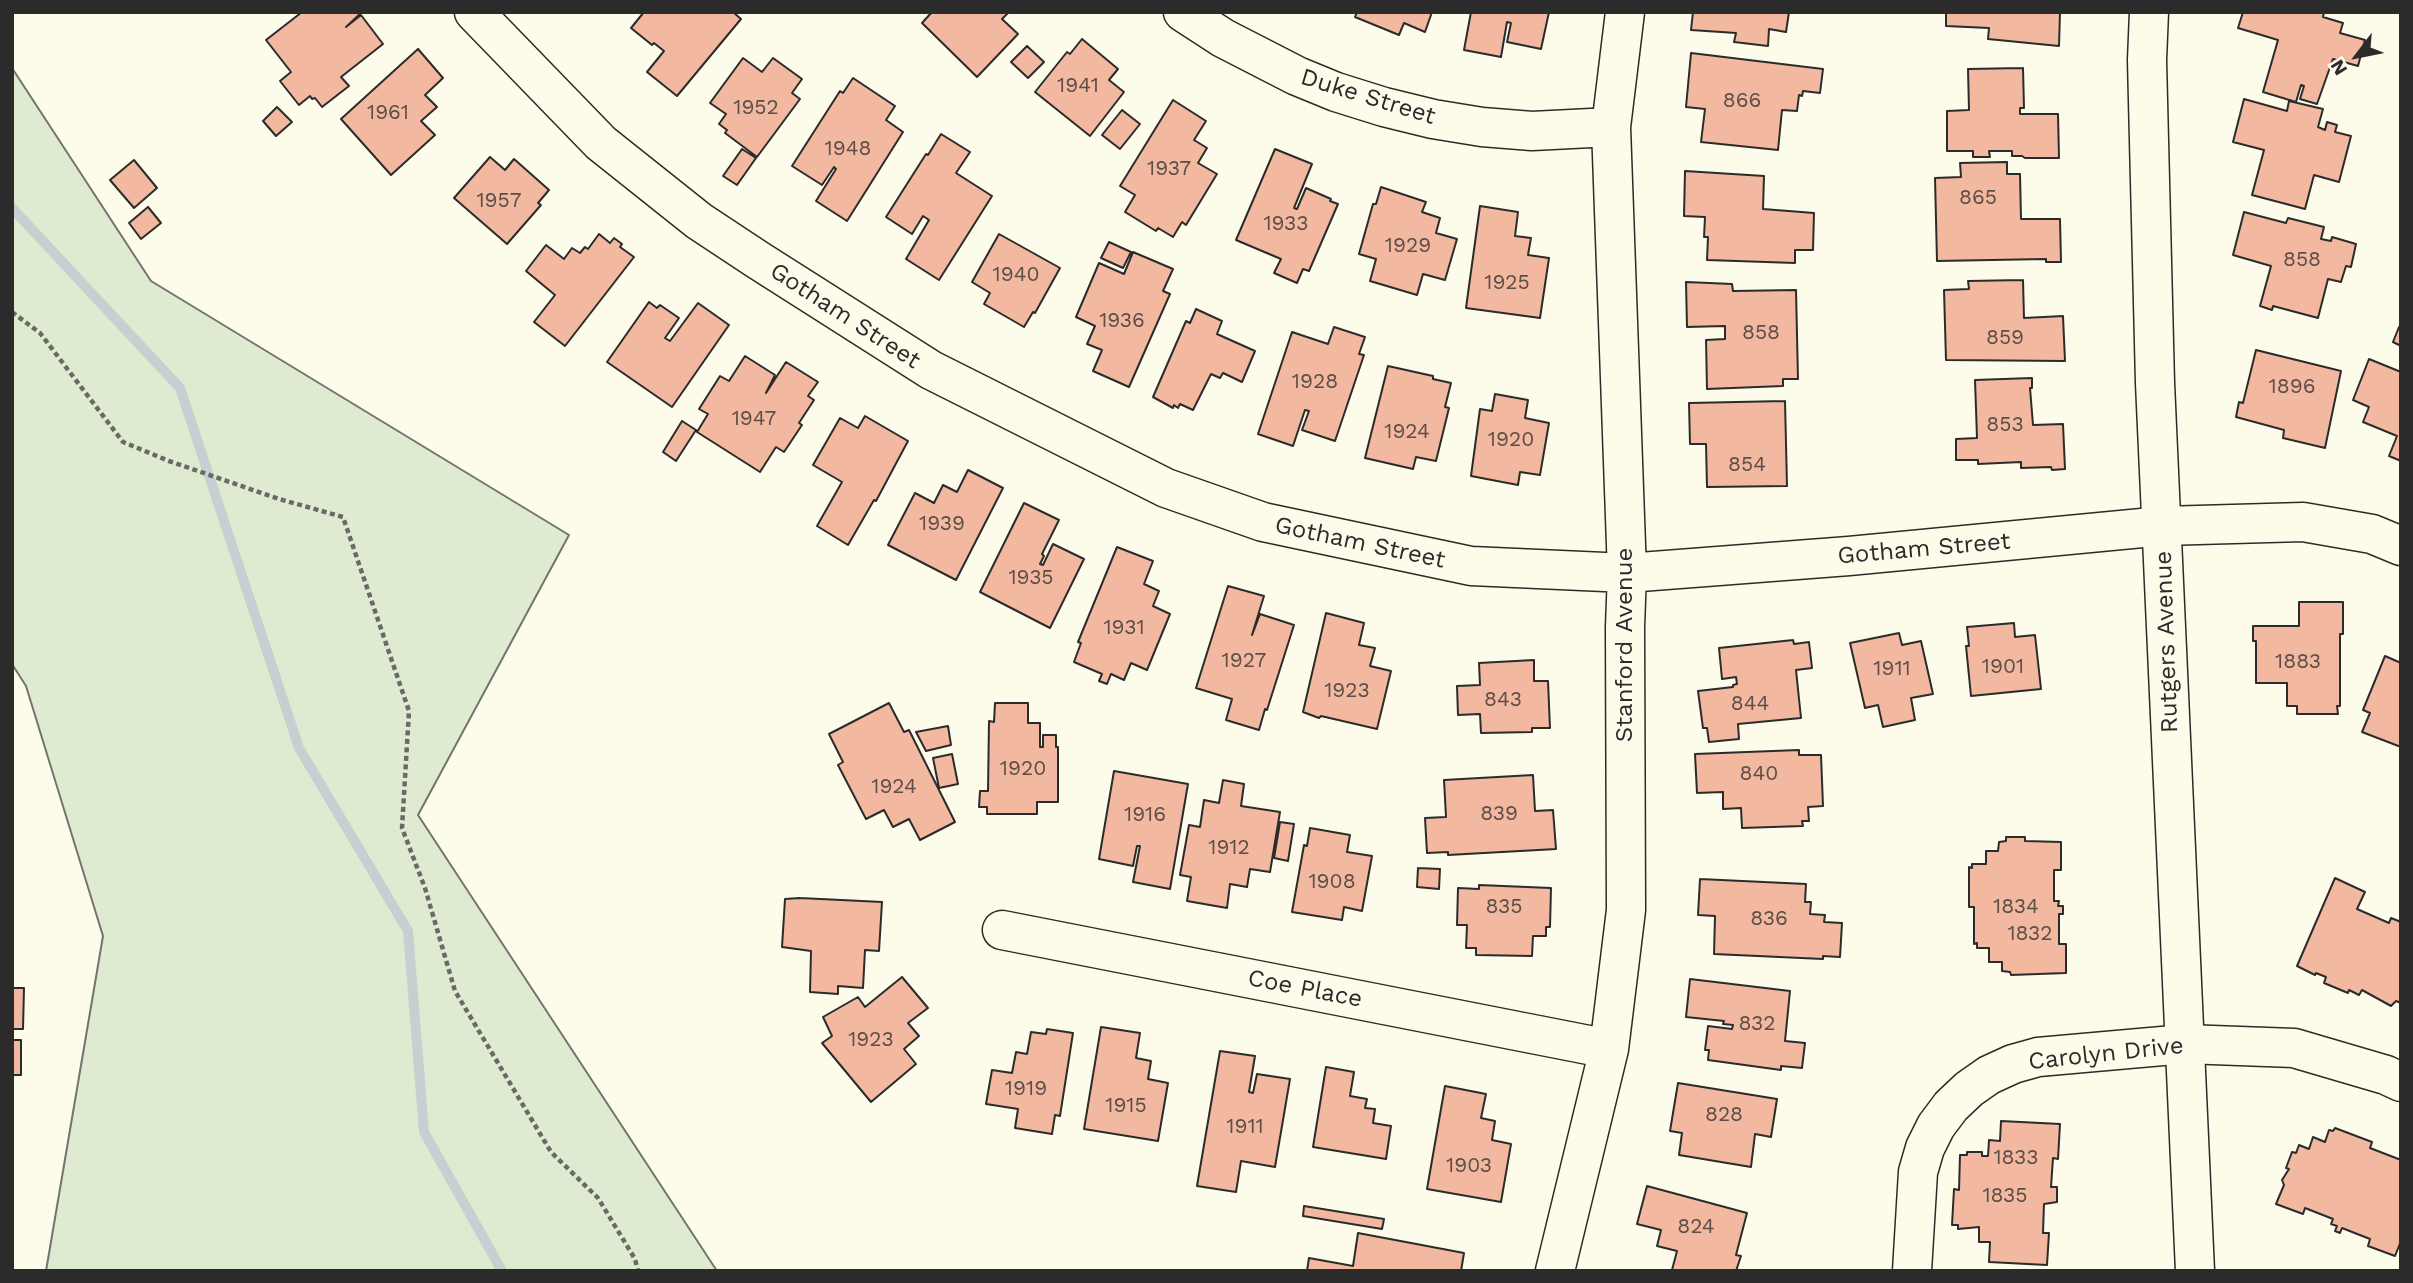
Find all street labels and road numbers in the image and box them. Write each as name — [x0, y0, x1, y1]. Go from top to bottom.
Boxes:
street label: Duke Street — [1297, 63, 1439, 131]
street label: Gotham Street — [764, 257, 926, 375]
street label: Gotham Street — [1272, 511, 1448, 575]
street label: Gotham Street — [1836, 527, 2012, 571]
street label: Stanford Avenue — [1611, 548, 1639, 742]
street label: Rutgers Avenue — [2149, 550, 2185, 734]
street label: Coe Place — [1245, 964, 1365, 1014]
street label: Carolyn Drive — [2027, 1032, 2185, 1076]

